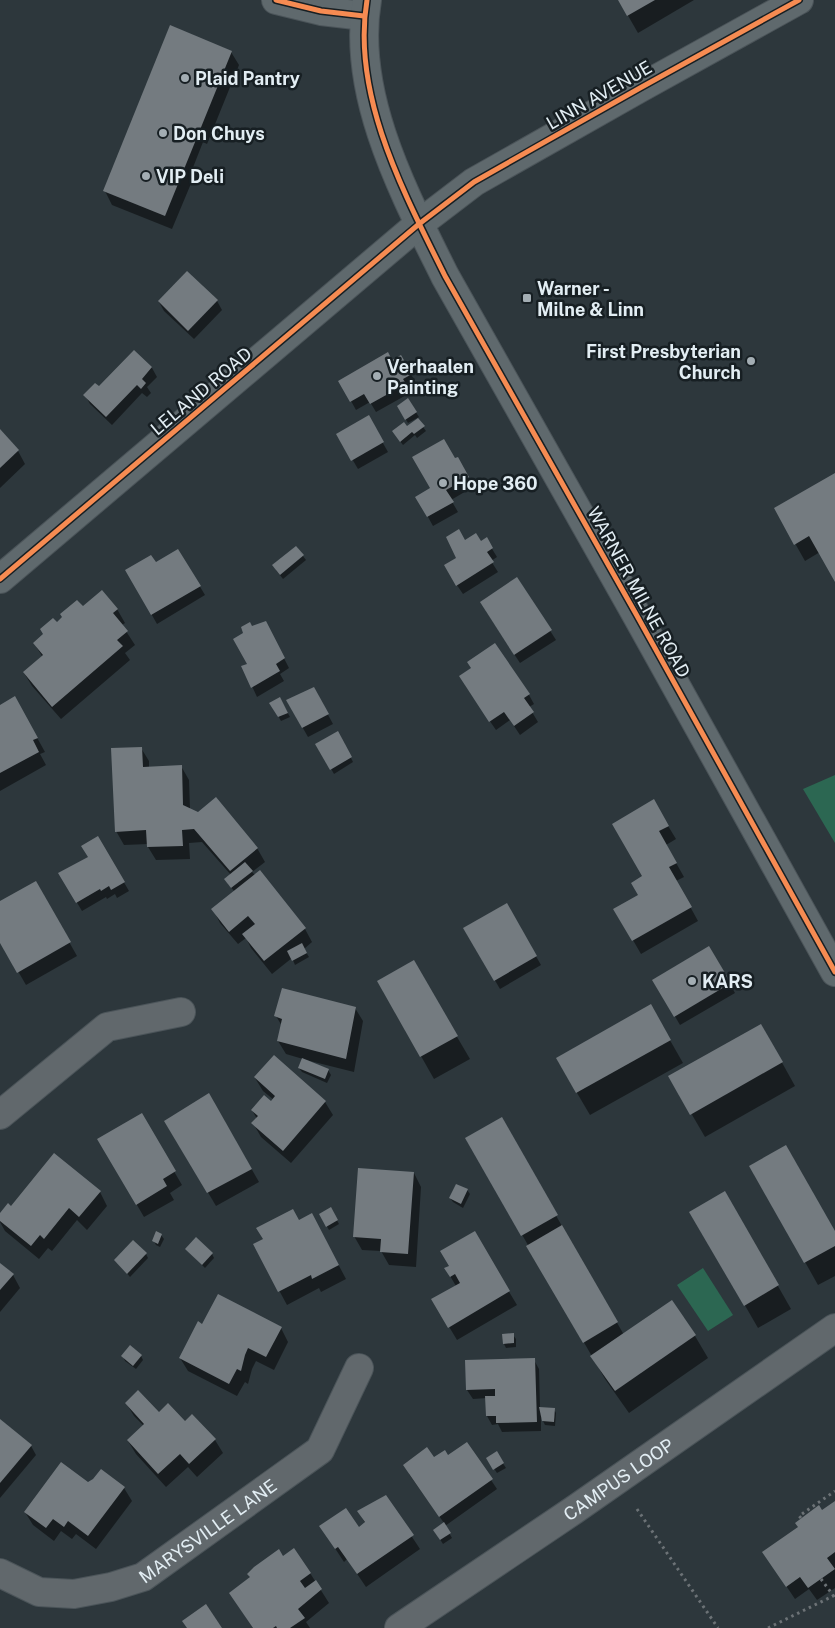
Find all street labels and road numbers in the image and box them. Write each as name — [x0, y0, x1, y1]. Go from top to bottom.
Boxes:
street label: LINN AVENUE — [542, 56, 656, 134]
street label: LELAND ROAD — [146, 343, 256, 439]
street label: WARNER MILNE ROAD — [583, 503, 695, 681]
street label: CAMPUS LOOP — [559, 1434, 677, 1525]
street label: MARYSVILLE LANE — [135, 1474, 280, 1587]

